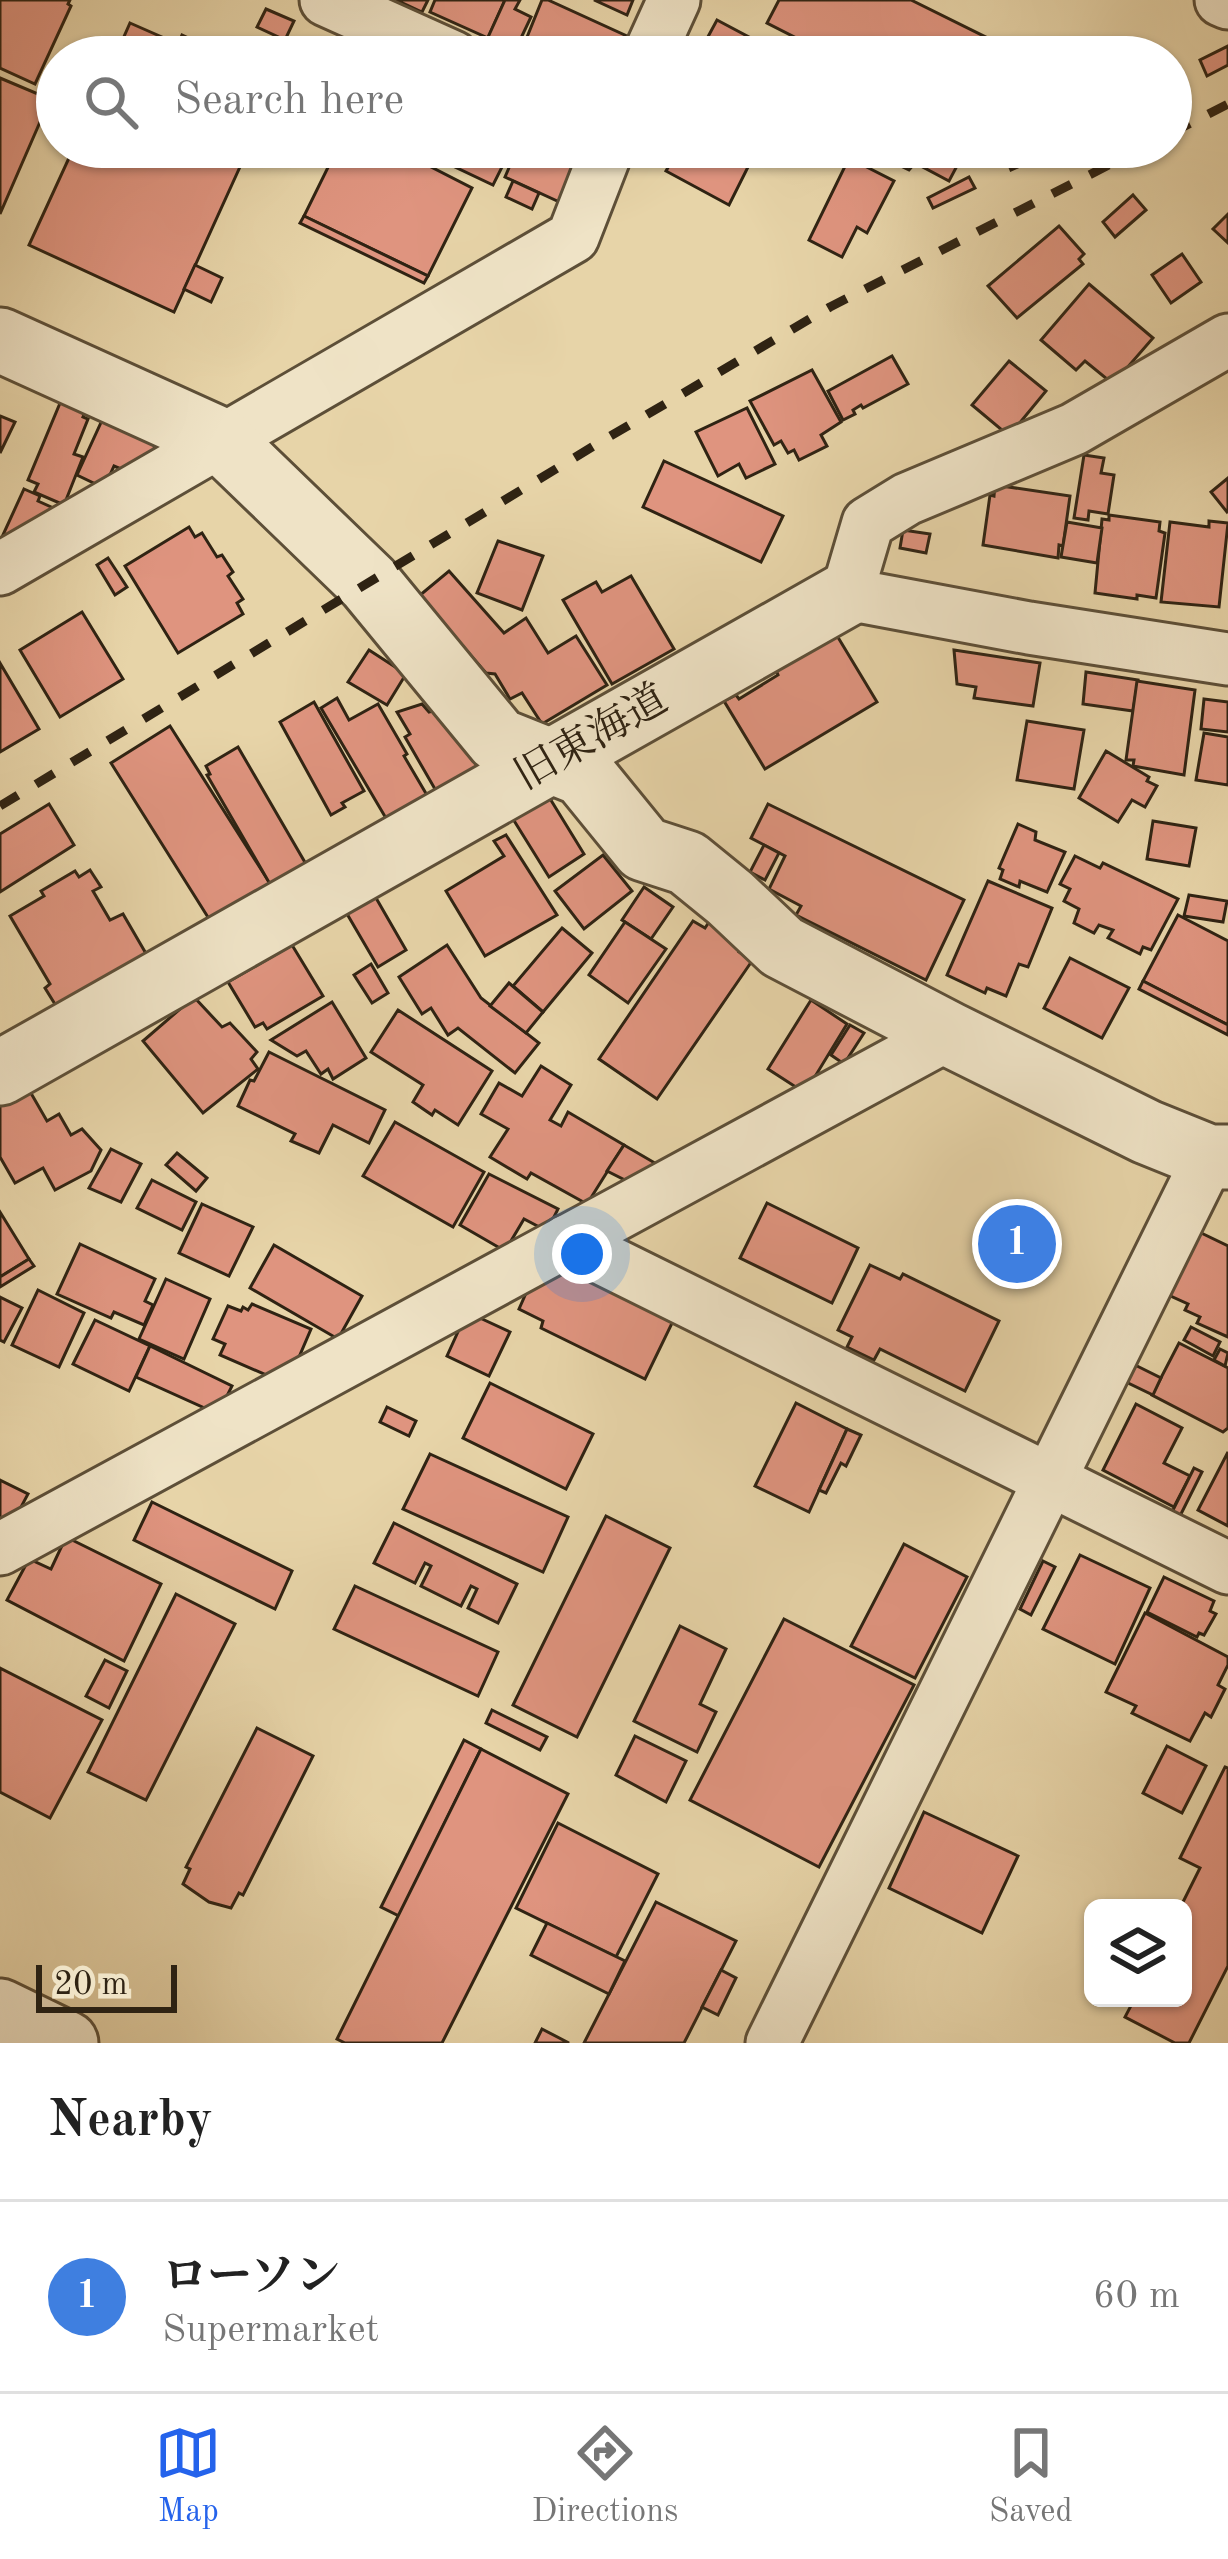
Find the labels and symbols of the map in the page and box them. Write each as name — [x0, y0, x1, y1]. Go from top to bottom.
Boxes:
street label: 旧東海道 — [507, 675, 675, 799]
pin: 1 — [978, 1199, 1056, 1289]
your location — [552, 1224, 612, 1284]
scale bar — [36, 1959, 177, 2012]

